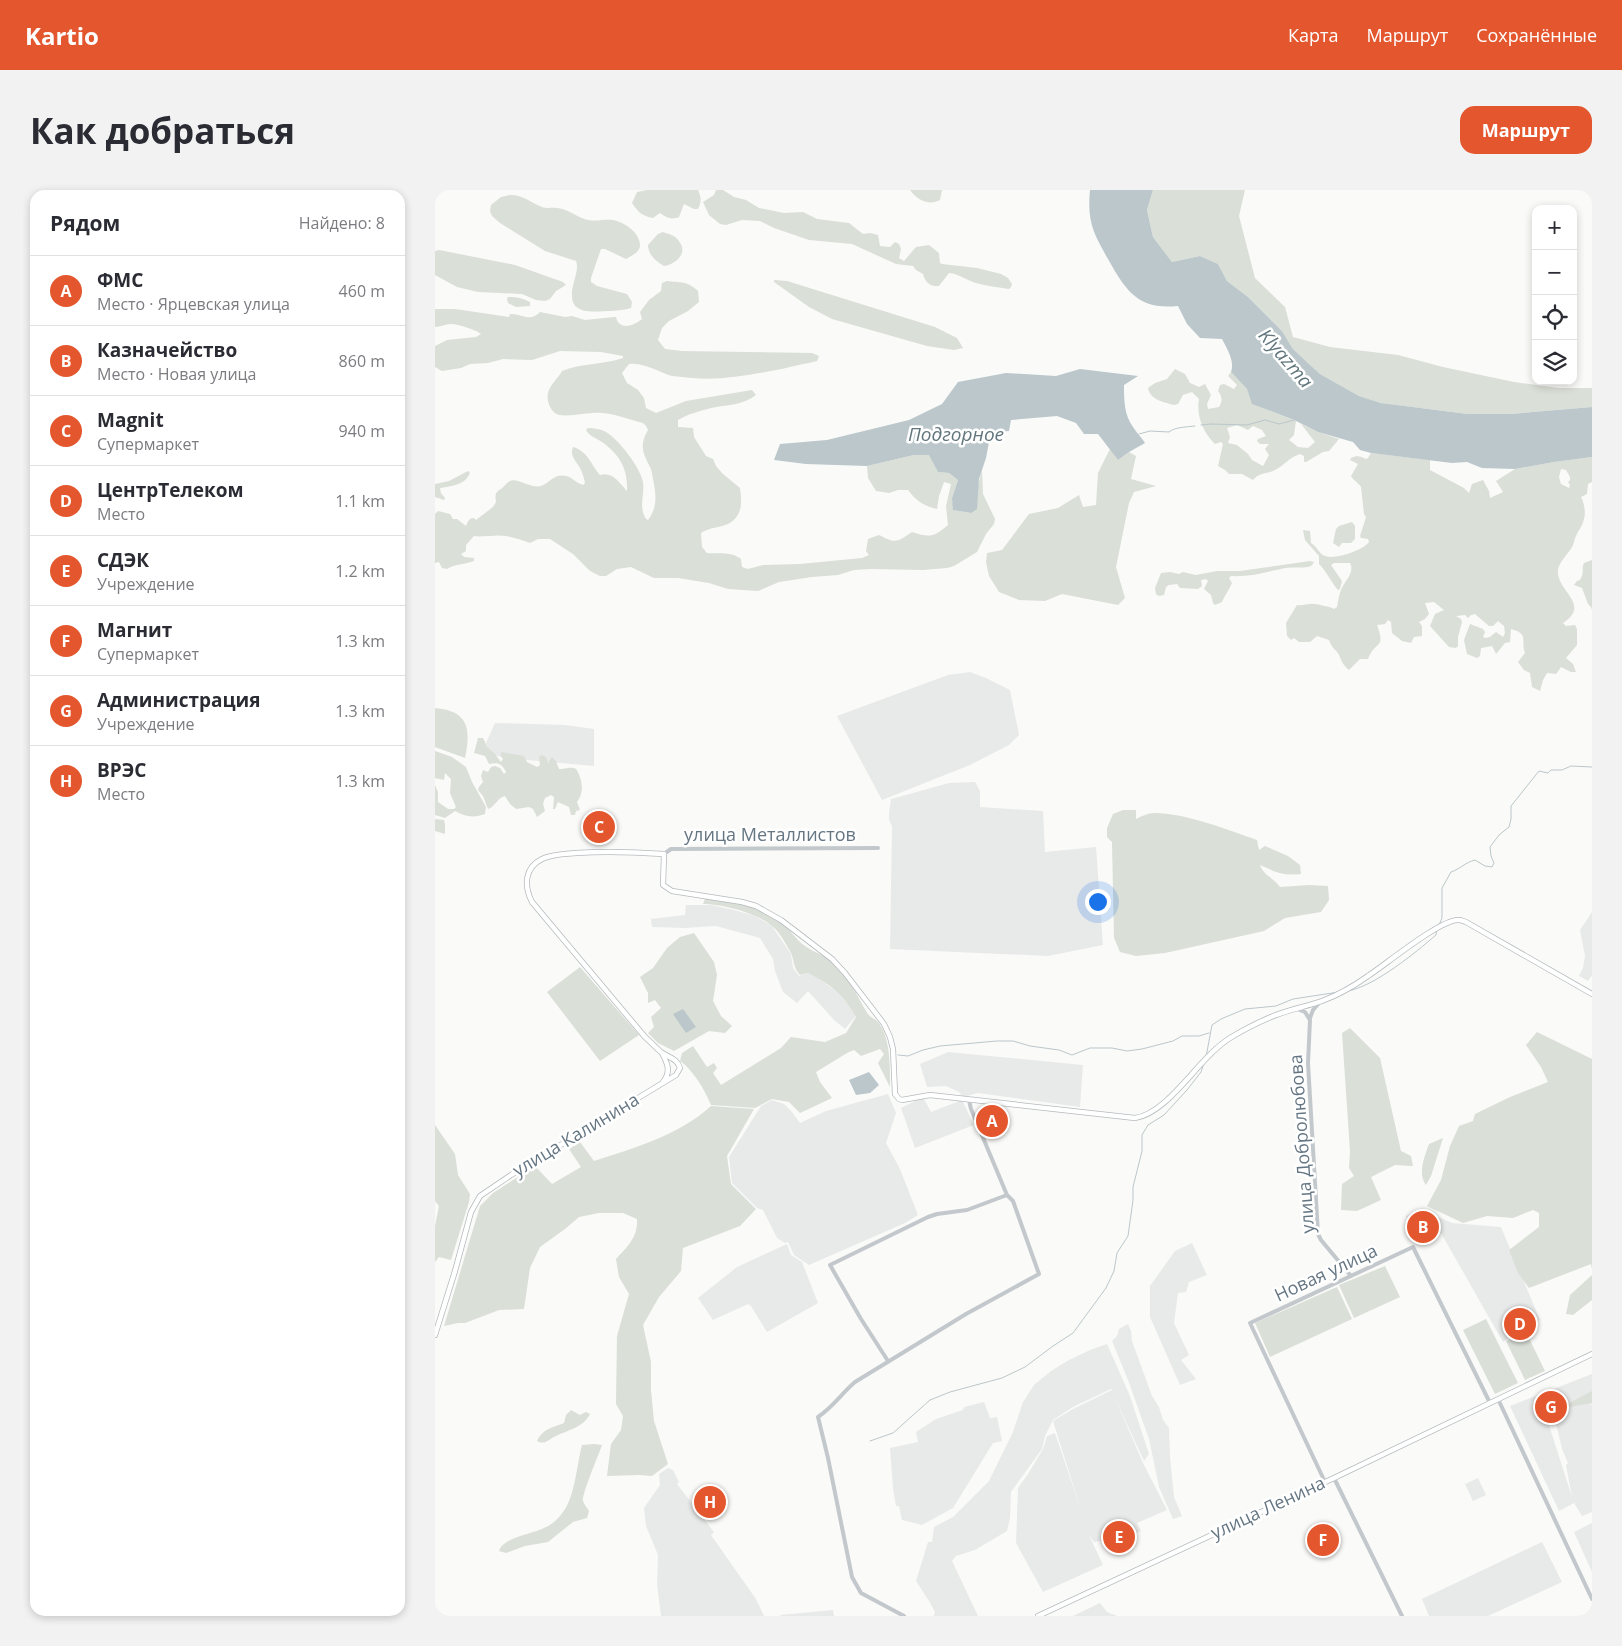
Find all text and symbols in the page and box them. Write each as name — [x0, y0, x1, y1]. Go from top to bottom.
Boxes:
text: Kartio — [25, 19, 99, 52]
text: Карта — [1288, 23, 1338, 47]
text: Маршрут — [1366, 23, 1448, 47]
text: Сохранённые — [1476, 23, 1597, 47]
button: Маршрут — [1460, 106, 1592, 154]
text: Как добраться — [30, 107, 295, 154]
map controls — [1532, 205, 1577, 385]
button: + — [1532, 205, 1577, 250]
text: Рядом — [50, 209, 120, 237]
text: Найдено: 8 — [299, 212, 385, 234]
button: − — [1532, 250, 1577, 295]
text: ФМС — [97, 267, 143, 293]
text: A — [60, 280, 72, 302]
text: 460 m — [339, 280, 385, 302]
text: Место · Ярцевская улица — [97, 293, 290, 315]
button: locate — [1532, 295, 1577, 340]
water label: Klyazma — [1253, 323, 1319, 393]
text: Казначейство — [97, 337, 237, 363]
button: layers — [1532, 340, 1577, 385]
text: B — [61, 350, 71, 372]
text: 860 m — [339, 350, 385, 372]
text: Место · Новая улица — [97, 363, 256, 385]
text: Magnit — [97, 407, 164, 433]
text: C — [61, 420, 71, 442]
text: 940 m — [339, 420, 385, 442]
water label: Подгорное — [908, 421, 1004, 447]
text: Супермаркет — [97, 433, 199, 455]
text: ЦентрТелеком — [97, 477, 243, 503]
text: D — [60, 490, 72, 512]
text: 1.1 km — [335, 490, 385, 512]
text: Место — [97, 503, 145, 525]
text: СДЭК — [97, 547, 149, 573]
text: E — [62, 560, 70, 582]
text: 1.2 km — [335, 560, 385, 582]
text: Учреждение — [97, 573, 195, 595]
text: Магнит — [97, 617, 172, 643]
text: F — [62, 630, 70, 652]
text: 1.3 km — [335, 630, 385, 652]
text: Супермаркет — [97, 643, 199, 665]
text: Администрация — [97, 687, 261, 713]
text: G — [60, 700, 72, 722]
text: 1.3 km — [335, 700, 385, 722]
text: Учреждение — [97, 713, 195, 735]
text: ВРЭС — [97, 757, 146, 783]
text: H — [60, 770, 72, 792]
text: 1.3 km — [335, 770, 385, 792]
text: Место — [97, 783, 145, 805]
pin: C — [583, 808, 615, 846]
street label: улица Металлистов — [684, 822, 856, 846]
your location — [1085, 889, 1111, 915]
street label: улица Добролюбова — [1283, 1054, 1319, 1234]
street label: улица Калинина — [508, 1087, 643, 1181]
pin: A — [976, 1102, 1008, 1140]
pin: B — [1407, 1208, 1439, 1246]
street label: Новая улица — [1270, 1238, 1381, 1306]
pin: D — [1504, 1305, 1536, 1343]
pin: G — [1535, 1388, 1567, 1426]
street label: улица Ленина — [1206, 1470, 1329, 1544]
pin: H — [694, 1483, 726, 1521]
pin: E — [1103, 1518, 1135, 1556]
pin: F — [1307, 1521, 1339, 1559]

